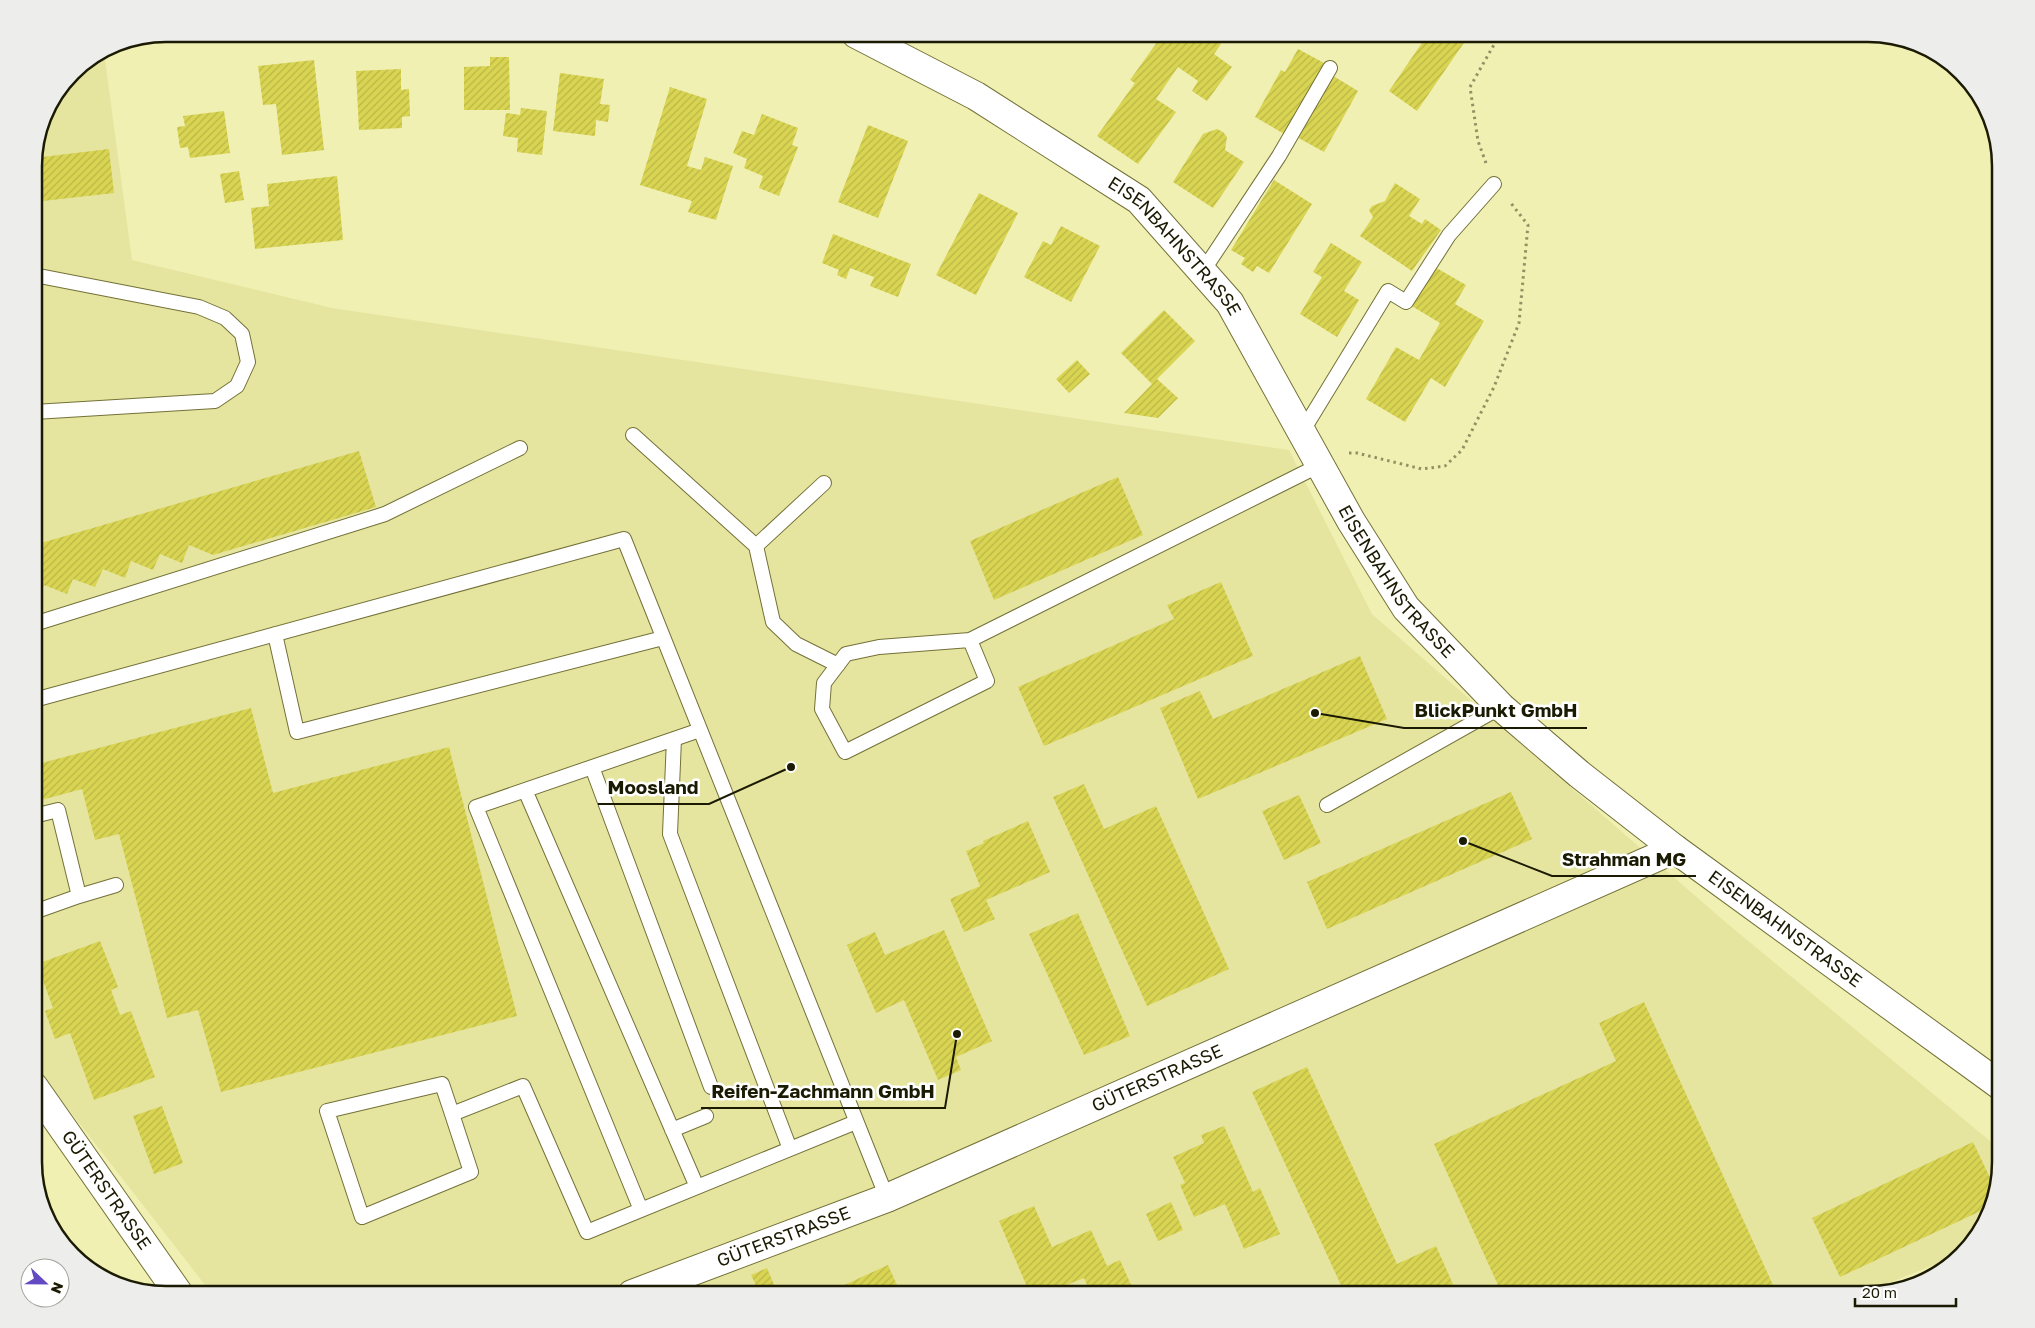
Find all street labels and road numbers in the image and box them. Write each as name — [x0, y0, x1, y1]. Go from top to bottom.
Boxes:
street label: EISENBAHNSTRASSE — [1104, 171, 1247, 319]
street label: EISENBAHNSTRASSE — [1334, 501, 1460, 662]
street label: EISENBAHNSTRASSE — [1704, 865, 1867, 991]
street label: GÜTERSTRASSE — [1088, 1039, 1226, 1116]
street label: GÜTERSTRASSE — [58, 1126, 157, 1254]
street label: GÜTERSTRASSE — [713, 1201, 853, 1271]

